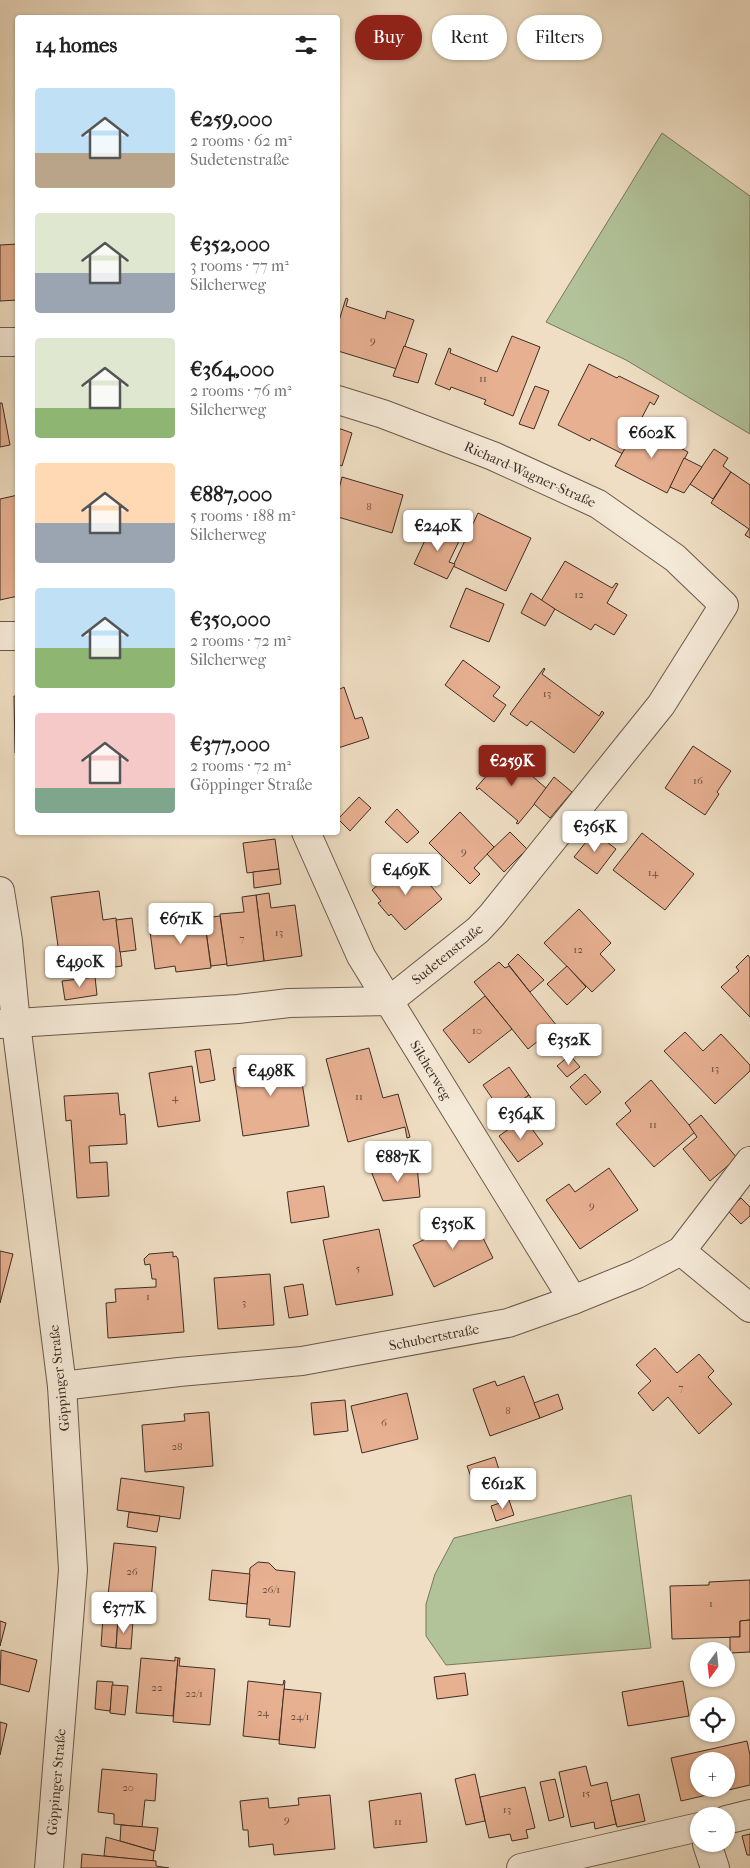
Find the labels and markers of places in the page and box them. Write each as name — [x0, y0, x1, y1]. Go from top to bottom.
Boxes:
pin: €602K — [617, 416, 687, 459]
pin: €240K — [403, 510, 473, 552]
pin: €259K — [477, 744, 547, 787]
pin: €365K — [560, 810, 630, 853]
pin: €469K — [371, 854, 441, 896]
pin: €671K — [146, 902, 216, 945]
pin: €490K — [45, 946, 115, 988]
pin: €352K — [534, 1024, 604, 1066]
pin: €498K — [236, 1054, 306, 1097]
pin: €364K — [486, 1098, 556, 1140]
pin: €887K — [363, 1140, 433, 1183]
pin: €350K — [418, 1208, 488, 1250]
pin: €612K — [468, 1468, 538, 1510]
pin: €377K — [89, 1592, 159, 1634]

